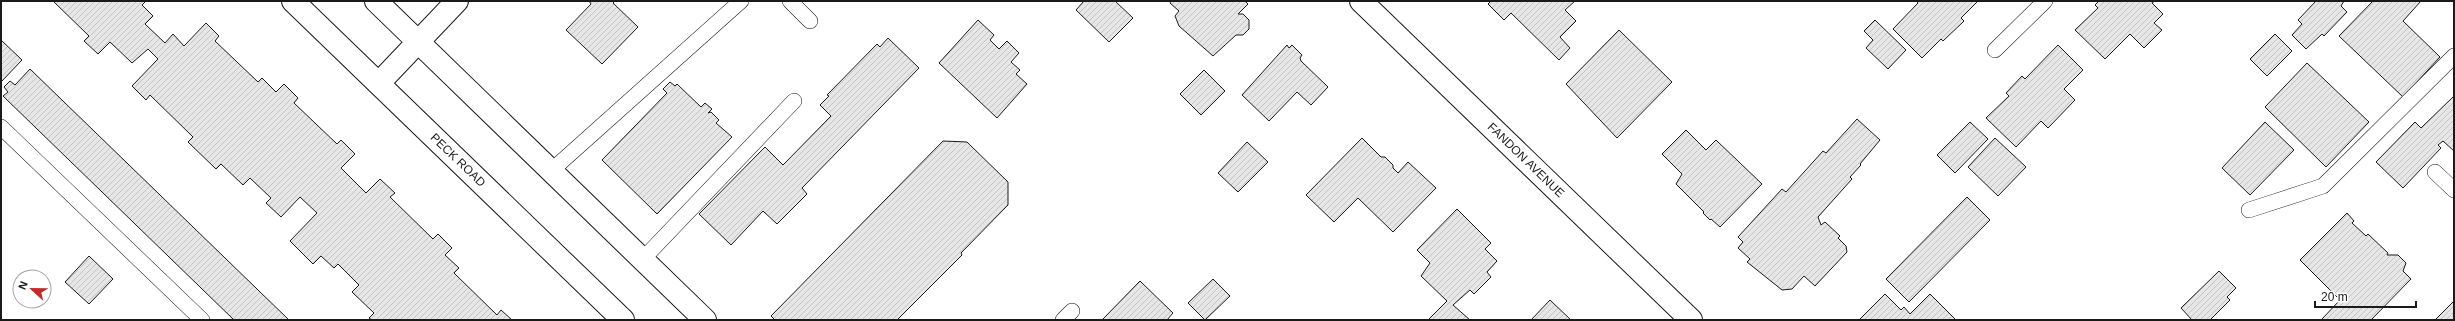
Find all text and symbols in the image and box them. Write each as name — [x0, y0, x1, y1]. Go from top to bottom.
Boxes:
street label: FANDON AVENUE — [1485, 120, 1567, 200]
street label: PECK ROAD — [428, 130, 489, 190]
north arrow — [12, 269, 52, 309]
text: N — [16, 279, 30, 291]
scale bar — [2315, 283, 2416, 309]
text: 20 m — [2321, 290, 2348, 304]

